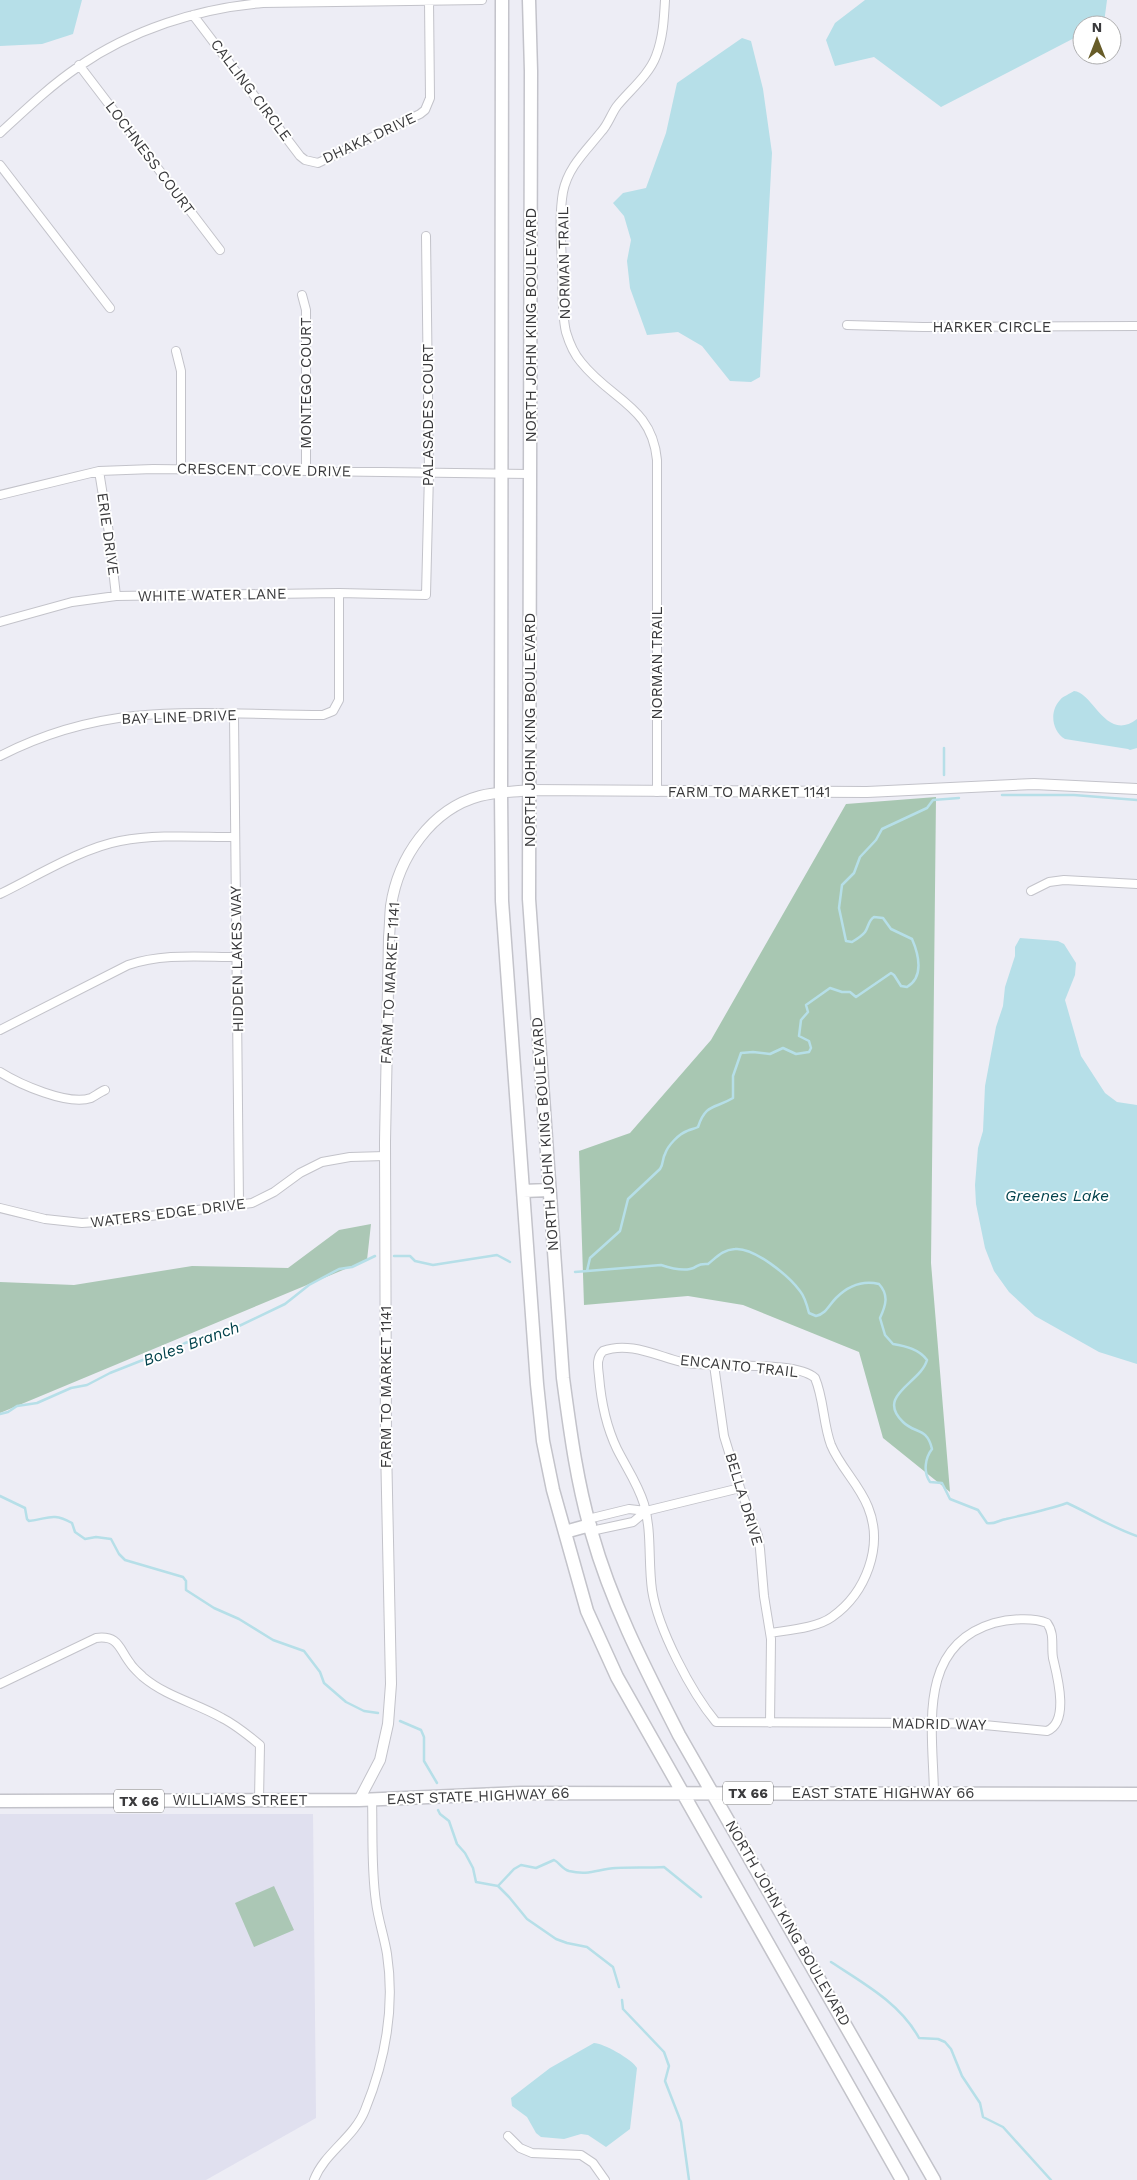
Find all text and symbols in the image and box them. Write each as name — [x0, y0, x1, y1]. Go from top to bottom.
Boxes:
north arrow — [1072, 15, 1122, 65]
text: N — [1092, 19, 1102, 35]
street label: CALLING CIRCLE — [207, 35, 295, 145]
street label: LOCHNESS COURT — [102, 98, 198, 218]
street label: DHAKA DRIVE — [320, 109, 418, 167]
street label: NORMAN TRAIL — [554, 206, 574, 320]
street label: NORTH JOHN KING BOULEVARD — [522, 208, 540, 442]
street label: MONTEGO COURT — [297, 317, 315, 449]
street label: HARKER CIRCLE — [933, 318, 1051, 336]
street label: PALASADES COURT — [419, 344, 437, 486]
street label: CRESCENT COVE DRIVE — [177, 459, 351, 481]
street label: ERIE DRIVE — [93, 492, 123, 576]
street label: WHITE WATER LANE — [137, 585, 287, 605]
street label: NORMAN TRAIL — [648, 606, 666, 719]
street label: NORTH JOHN KING BOULEVARD — [521, 613, 539, 847]
street label: BAY LINE DRIVE — [121, 706, 237, 728]
street label: FARM TO MARKET 1141 — [668, 783, 830, 801]
street label: HIDDEN LAKES WAY — [227, 885, 247, 1033]
street label: FARM TO MARKET 1141 — [377, 901, 403, 1065]
street label: NORTH JOHN KING BOULEVARD — [528, 1016, 562, 1252]
water label: Greenes Lake — [1005, 1186, 1109, 1205]
street label: WATERS EDGE DRIVE — [89, 1195, 247, 1231]
street label: FARM TO MARKET 1141 — [377, 1306, 395, 1468]
water label: Boles Branch — [140, 1317, 242, 1370]
street label: ENCANTO TRAIL — [679, 1351, 799, 1381]
street label: BELLA DRIVE — [721, 1450, 767, 1548]
street label: MADRID WAY — [891, 1714, 987, 1734]
road number: TX 66 — [723, 1782, 773, 1805]
street label: EAST STATE HIGHWAY 66 — [386, 1784, 570, 1808]
street label: EAST STATE HIGHWAY 66 — [792, 1784, 974, 1802]
road number: TX 66 — [114, 1790, 164, 1812]
street label: WILLIAMS STREET — [172, 1791, 308, 1809]
street label: NORTH JOHN KING BOULEVARD — [722, 1817, 854, 2029]

